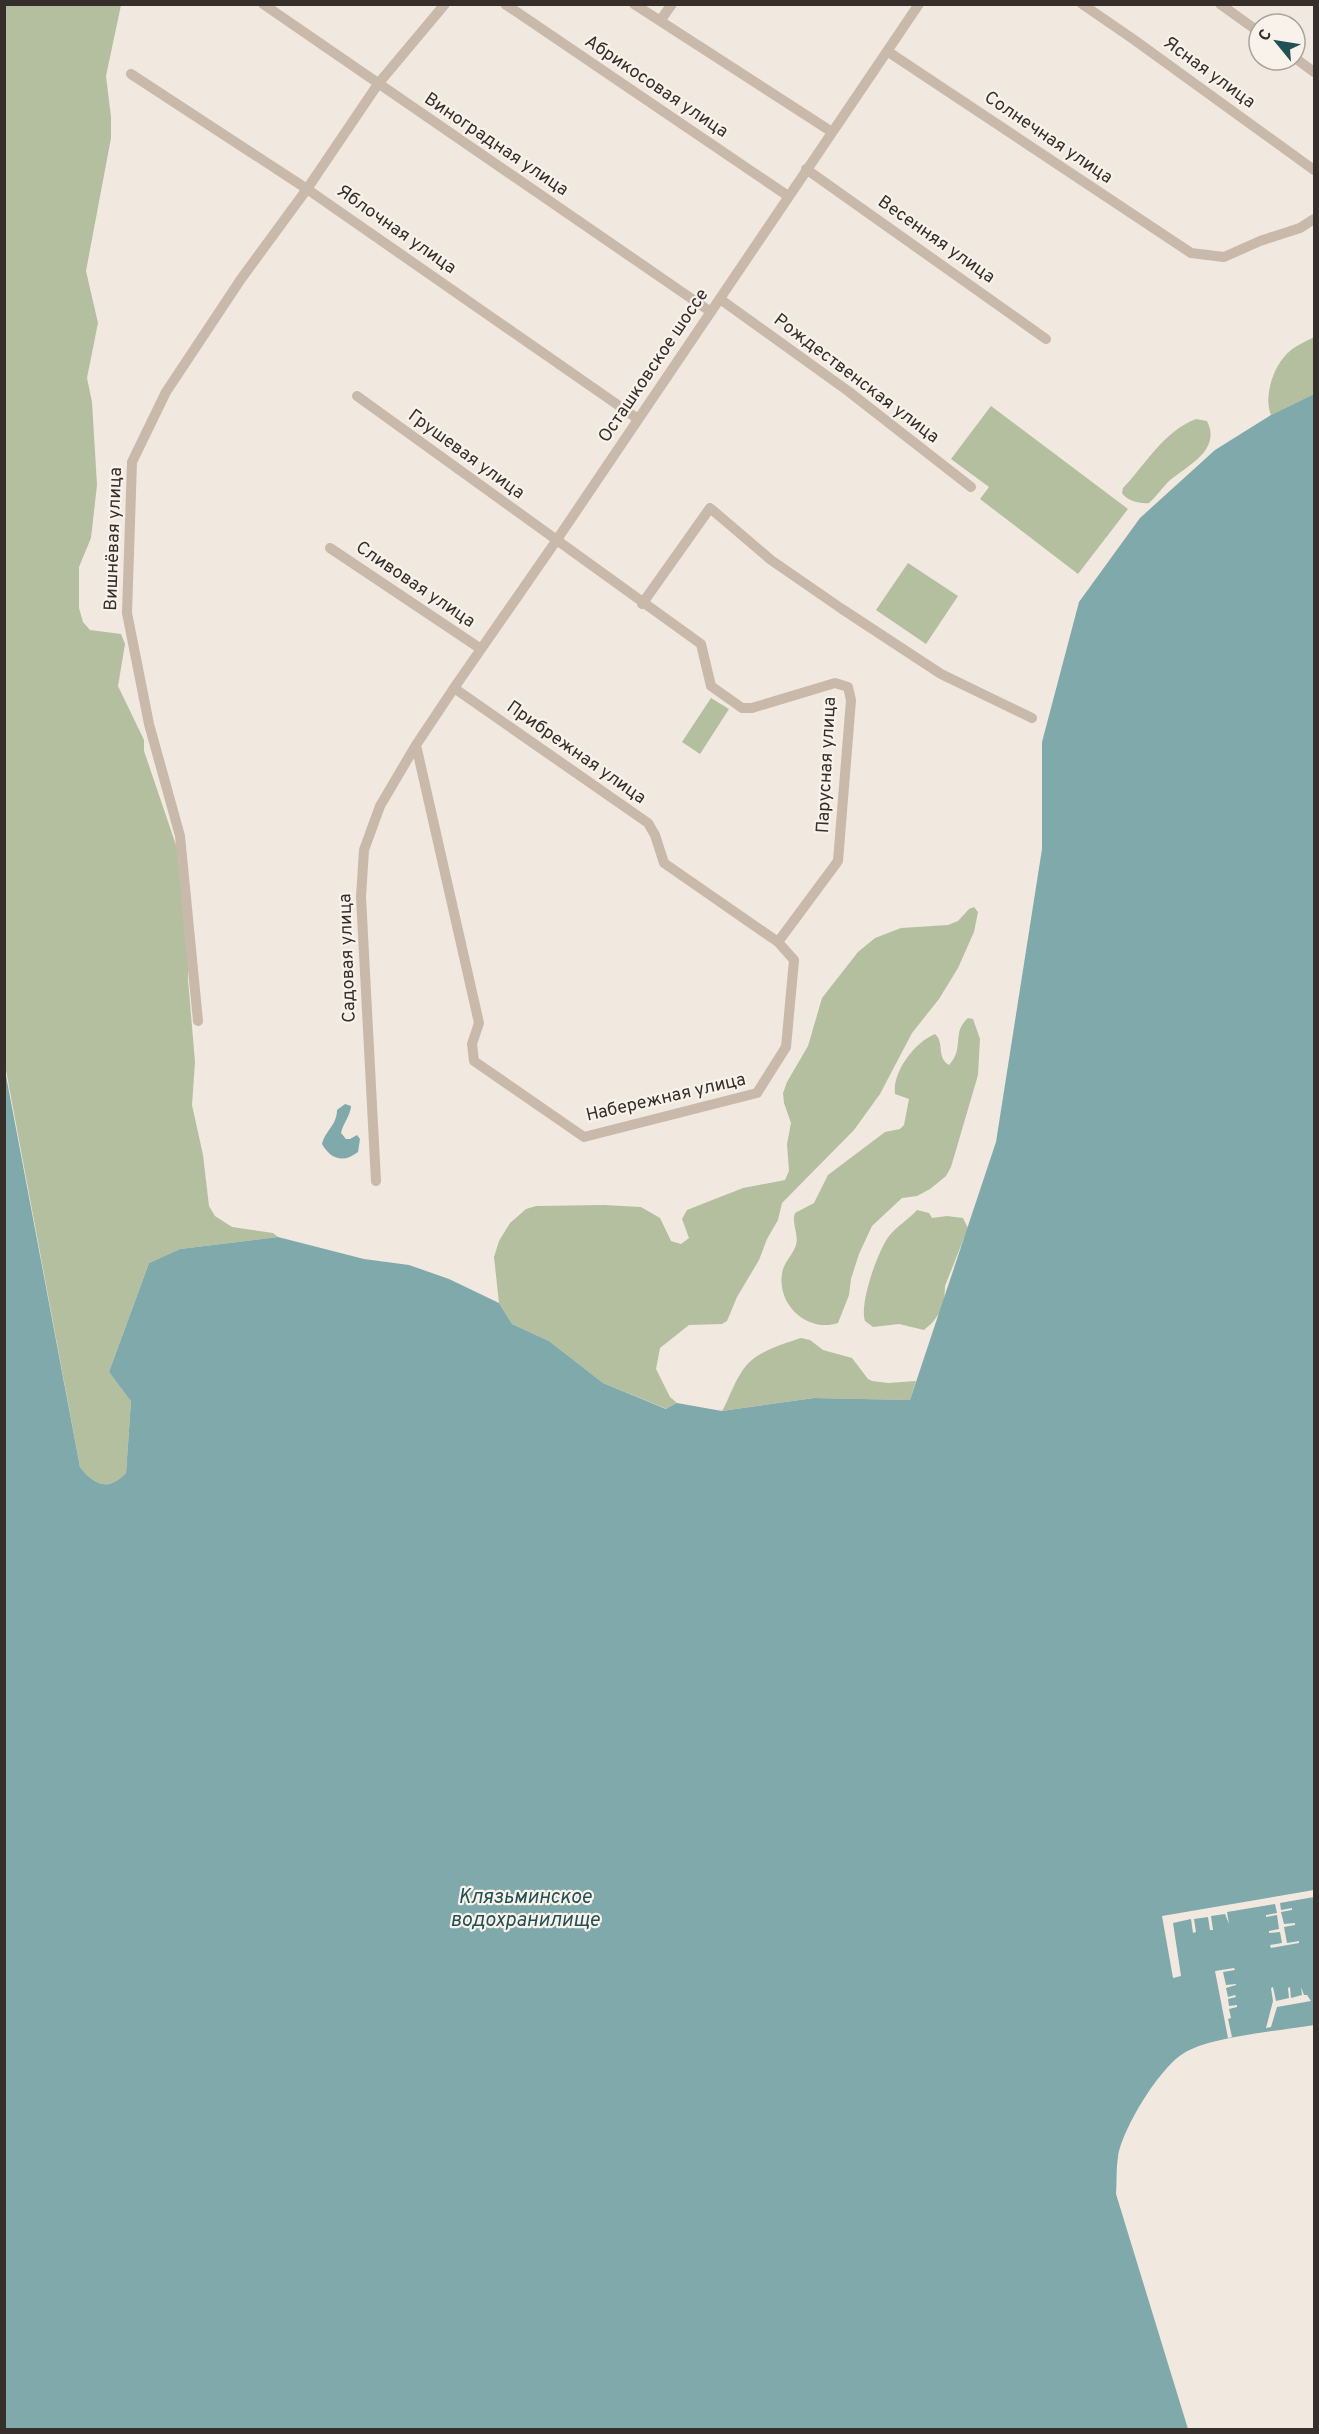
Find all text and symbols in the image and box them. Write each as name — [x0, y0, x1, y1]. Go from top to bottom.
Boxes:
north arrow — [1247, 12, 1307, 72]
text: С — [1255, 26, 1277, 45]
street label: Абрикосовая улица — [580, 30, 732, 144]
street label: Ясная улица — [1158, 32, 1260, 114]
street label: Солнечная улица — [979, 86, 1117, 190]
street label: Виноградная улица — [419, 88, 573, 202]
street label: Яблочная улица — [332, 180, 460, 280]
street label: Весенняя улица — [873, 191, 999, 289]
street label: Осташковское шоссе — [594, 285, 714, 447]
street label: Рождественская улица — [768, 309, 944, 449]
street label: Грушевая улица — [403, 405, 529, 505]
street label: Вишнёвая улица — [100, 467, 128, 611]
street label: Сливовая улица — [351, 536, 479, 634]
street label: Прибрежная улица — [502, 696, 650, 810]
street label: Парусная улица — [812, 696, 842, 834]
street label: Садовая улица — [334, 893, 362, 1023]
street label: Набережная улица — [584, 1068, 748, 1128]
water label: Клязьминское водохранилище — [450, 1885, 600, 1934]

